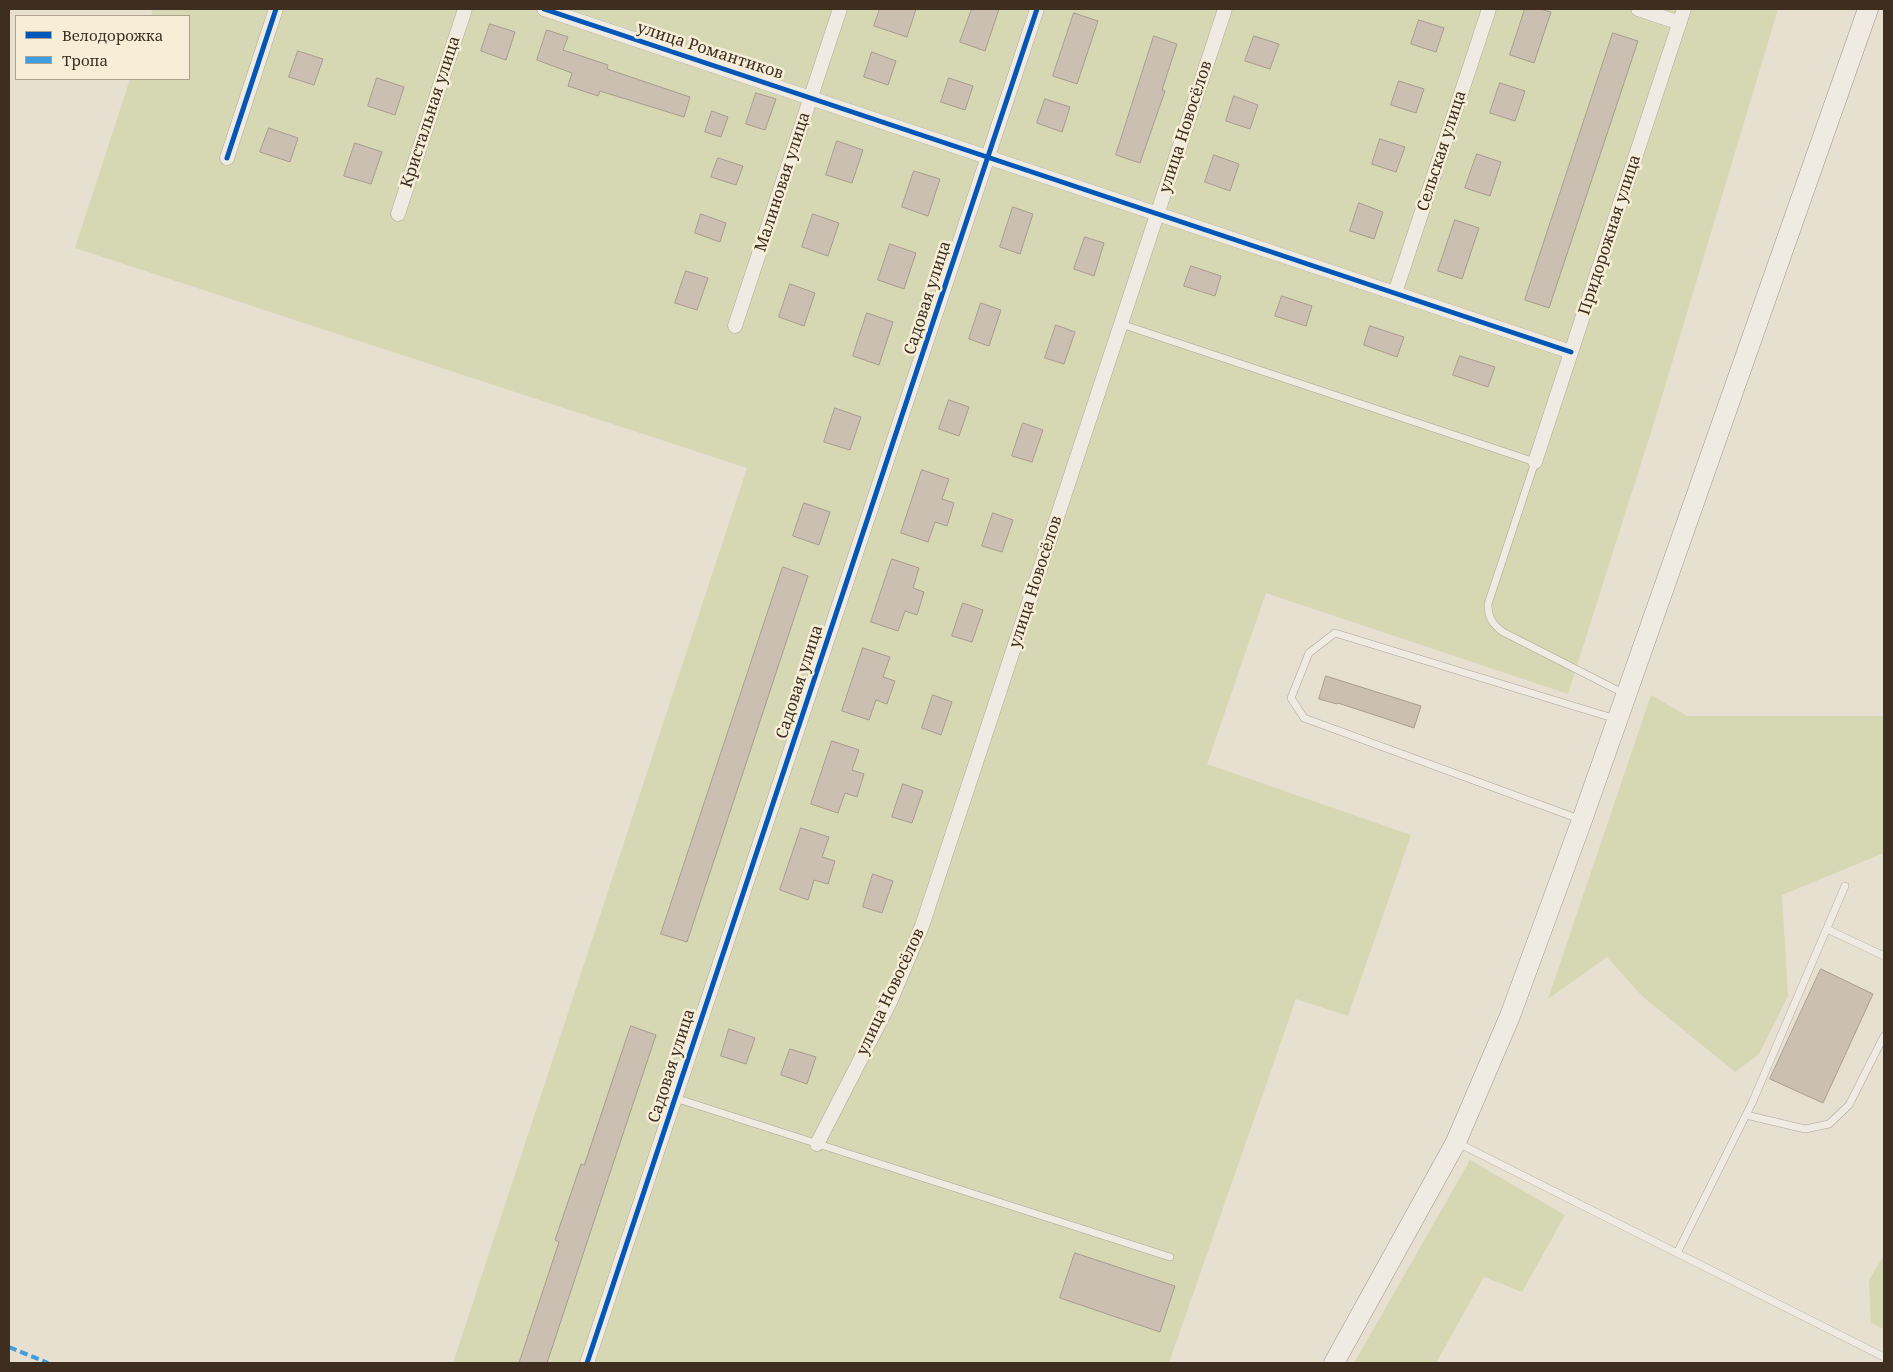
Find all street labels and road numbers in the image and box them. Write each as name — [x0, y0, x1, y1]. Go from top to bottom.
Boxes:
street label: улица Романтиков — [635, 18, 785, 84]
street label: Кристальная улица — [397, 34, 465, 190]
street label: улица Новосёлов — [1156, 58, 1216, 196]
street label: Сельская улица — [1413, 88, 1471, 214]
street label: Малиновая улица — [751, 110, 815, 254]
street label: Придорожная улица — [1575, 152, 1645, 318]
street label: Садовая улица — [901, 239, 955, 357]
street label: улица Новосёлов — [1006, 513, 1066, 651]
street label: Садовая улица — [773, 623, 827, 741]
street label: улица Новосёлов — [853, 925, 929, 1059]
street label: Садовая улица — [645, 1007, 699, 1125]

